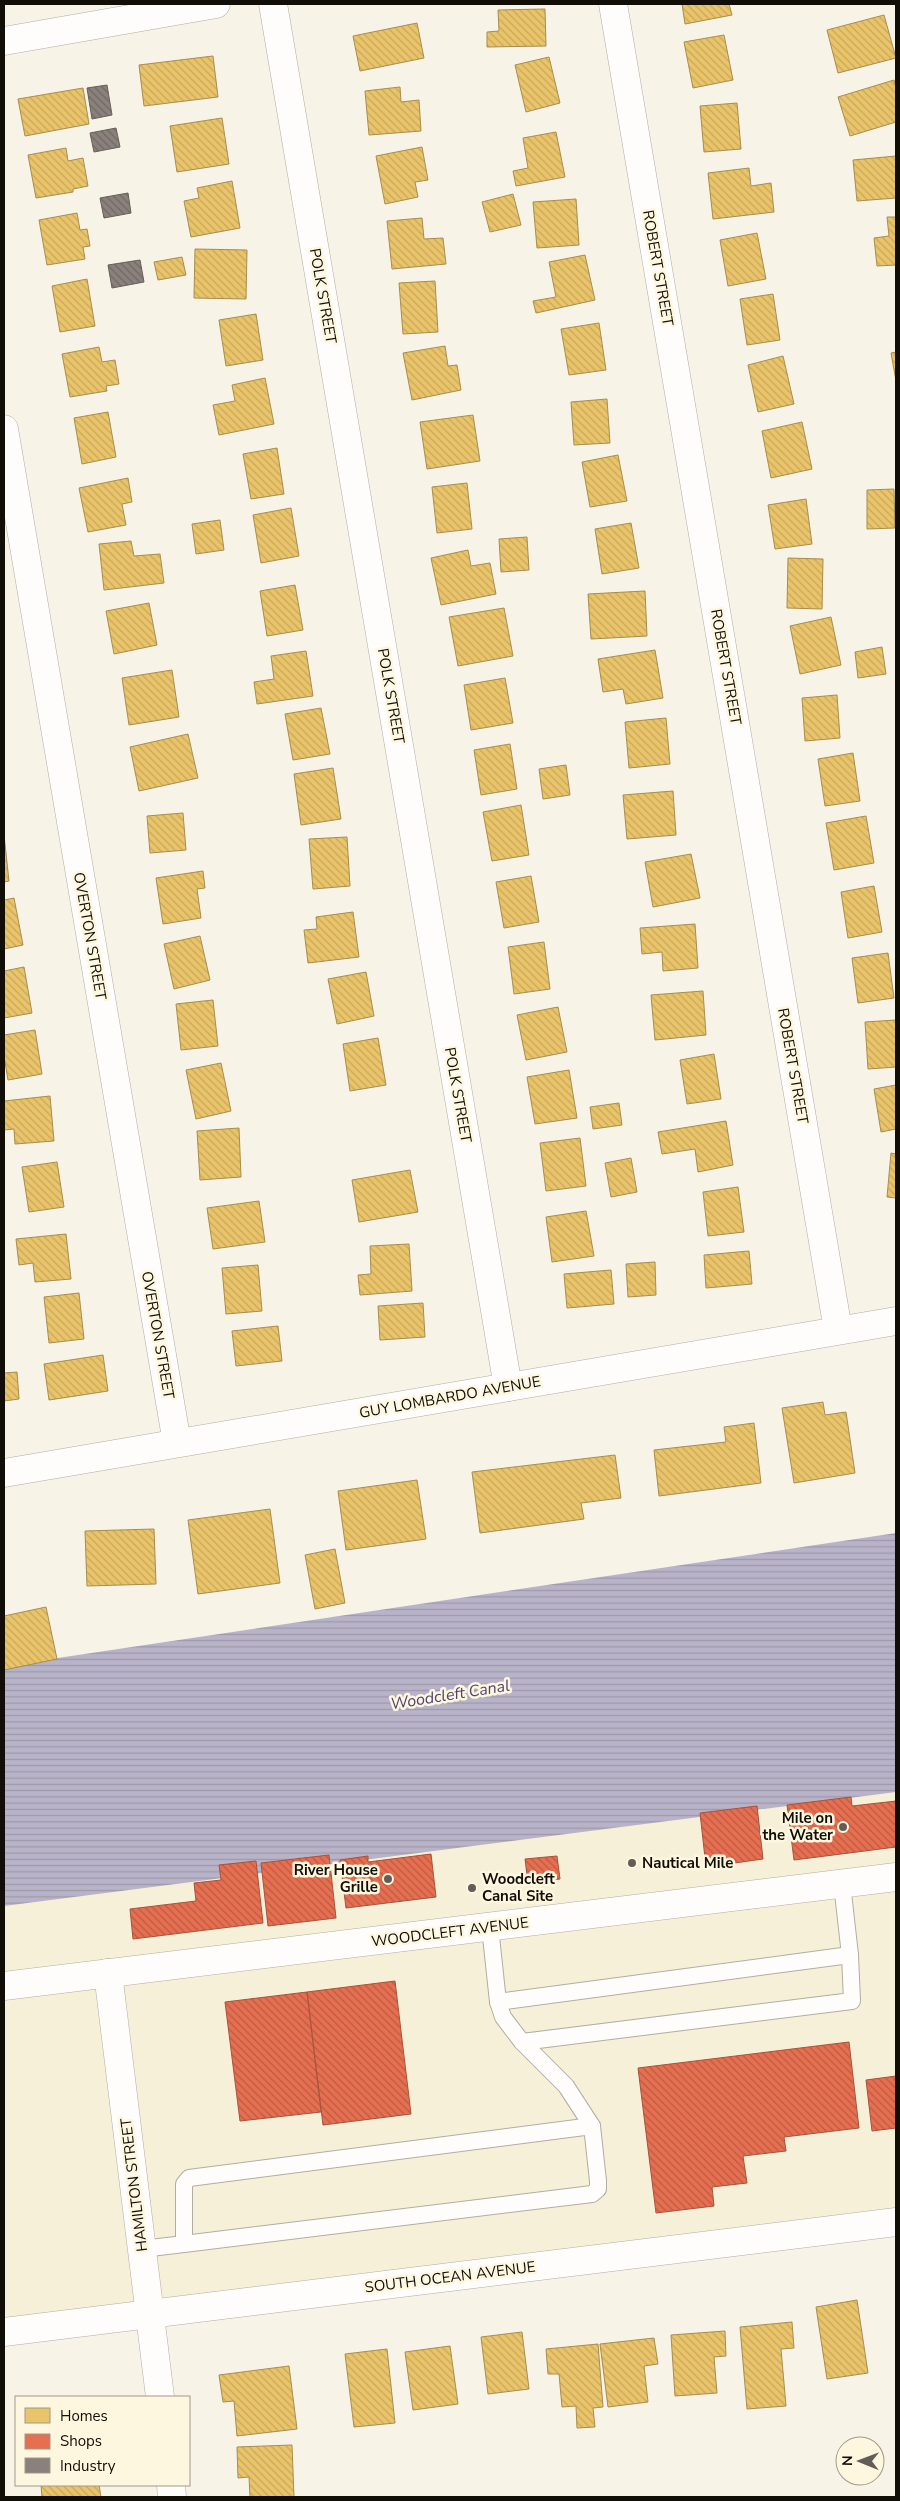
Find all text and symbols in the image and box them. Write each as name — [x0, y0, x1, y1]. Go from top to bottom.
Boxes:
street label: ROBERT STREET — [638, 208, 678, 328]
street label: POLK STREET — [305, 247, 341, 345]
street label: ROBERT STREET — [706, 607, 746, 727]
street label: POLK STREET — [373, 647, 409, 745]
street label: OVERTON STREET — [69, 871, 111, 1001]
street label: ROBERT STREET — [773, 1006, 813, 1126]
street label: POLK STREET — [440, 1046, 476, 1144]
street label: OVERTON STREET — [137, 1270, 179, 1400]
street label: GUY LOMBARDO AVENUE — [358, 1371, 542, 1423]
water label: Woodcleft Canal — [389, 1675, 512, 1715]
place label: Mile on the Water — [763, 1808, 833, 1845]
marker: Mile on the Water — [837, 1821, 849, 1833]
place label: Nautical Mile — [642, 1853, 733, 1873]
marker: Nautical Mile — [626, 1857, 638, 1869]
place label: River House Grille — [294, 1860, 378, 1897]
place label: Woodcleft Canal Site — [482, 1869, 555, 1906]
marker: River House Grille — [382, 1873, 394, 1885]
marker: Woodcleft Canal Site — [466, 1882, 478, 1894]
street label: WOODCLEFT AVENUE — [370, 1912, 530, 1952]
street label: HAMILTON STREET — [116, 2117, 152, 2253]
street label: SOUTH OCEAN AVENUE — [363, 2257, 537, 2297]
legend — [15, 2396, 190, 2486]
text: Homes — [60, 2406, 108, 2426]
text: Shops — [60, 2431, 102, 2451]
north arrow — [835, 2436, 885, 2486]
text: N — [838, 2455, 857, 2466]
text: Industry — [60, 2456, 116, 2476]

